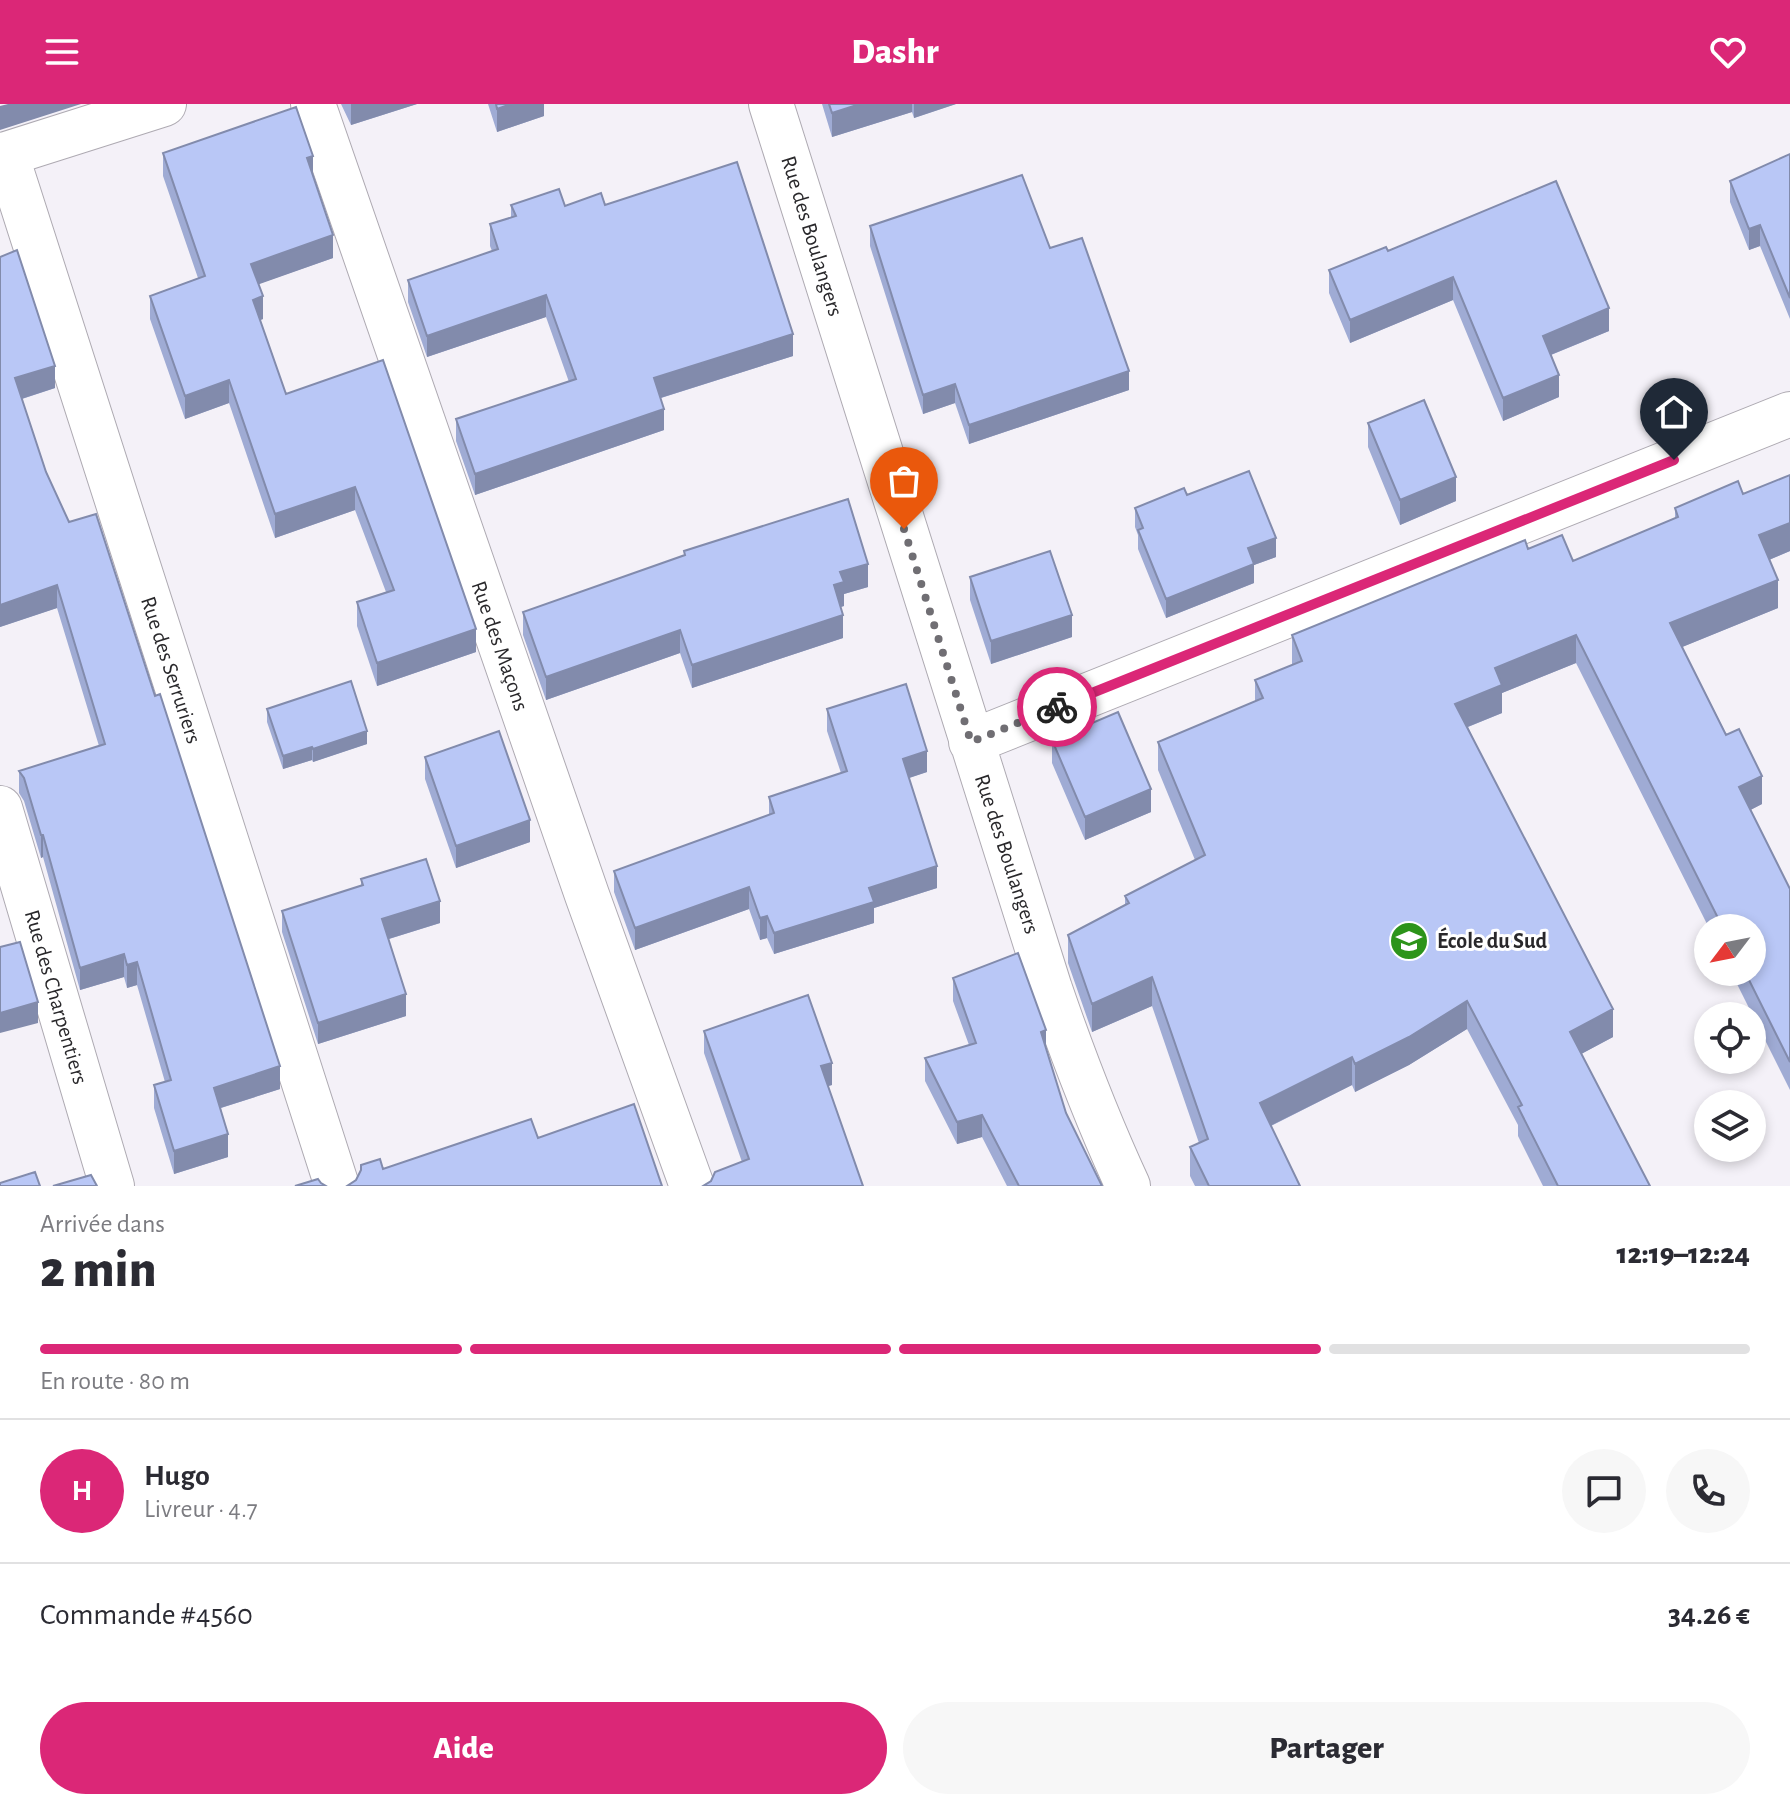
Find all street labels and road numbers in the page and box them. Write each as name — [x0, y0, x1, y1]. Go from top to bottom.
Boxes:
street label: Rue des Boulangers — [777, 153, 847, 319]
street label: Rue des Maçons — [467, 578, 533, 714]
street label: Rue des Serruriers — [137, 594, 205, 746]
street label: Rue des Boulangers — [971, 771, 1043, 937]
street label: Rue des Charpentiers — [21, 907, 91, 1087]

